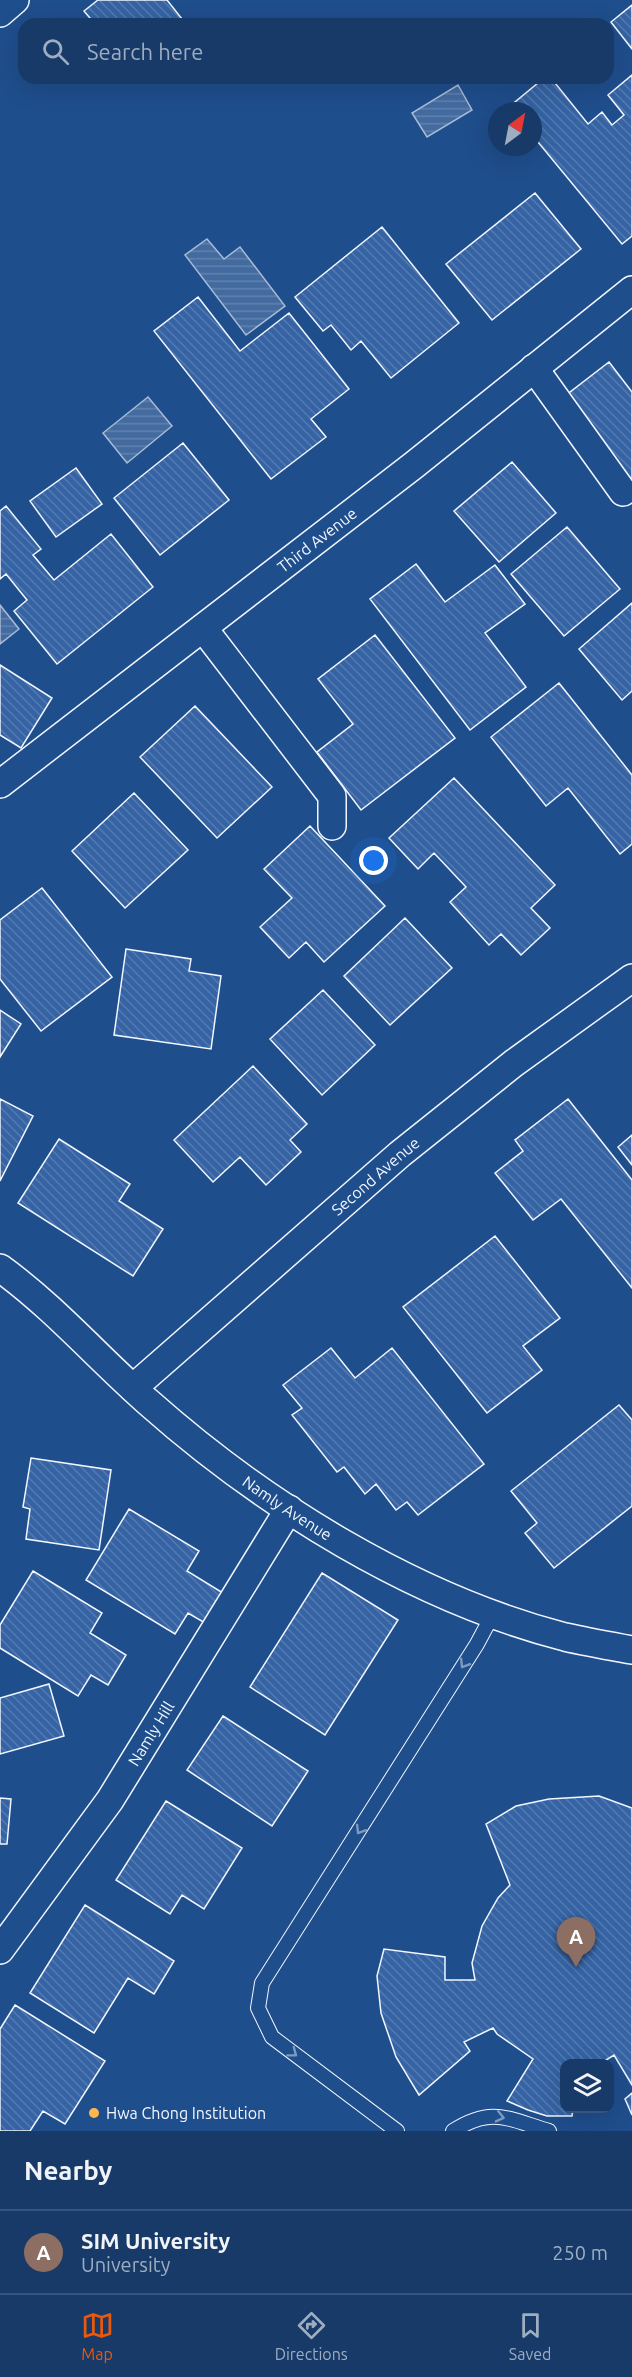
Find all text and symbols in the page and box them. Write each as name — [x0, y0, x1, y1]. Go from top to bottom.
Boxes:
search box — [18, 18, 614, 84]
icon: search — [39, 35, 72, 68]
text: Search here — [87, 39, 203, 64]
north arrow — [488, 102, 542, 156]
street label: Third Avenue — [274, 504, 360, 576]
your location — [359, 846, 388, 875]
street label: Second Avenue — [328, 1133, 423, 1219]
street label: Namly Avenue — [239, 1472, 335, 1544]
one-way arrow — [461, 1658, 472, 1669]
street label: Namly Hill — [124, 1698, 178, 1769]
one-way arrow — [357, 1823, 368, 1834]
pin: A — [556, 1918, 596, 1967]
one-way arrow — [286, 2046, 297, 2057]
map controls — [560, 2059, 614, 2113]
button: layers — [560, 2059, 614, 2113]
place label: Hwa Chong Institution — [106, 2104, 266, 2122]
marker: Hwa Chong Institution — [87, 2106, 101, 2120]
one-way arrow — [495, 2110, 505, 2123]
text: Nearby — [24, 2156, 112, 2185]
text: SIM University — [81, 2228, 230, 2253]
text: A — [36, 2241, 51, 2264]
text: 250 m — [552, 2241, 608, 2264]
text: University — [81, 2253, 170, 2276]
tab: Map — [81, 2309, 114, 2363]
tab: Directions — [275, 2309, 348, 2363]
tab: Saved — [509, 2309, 551, 2363]

